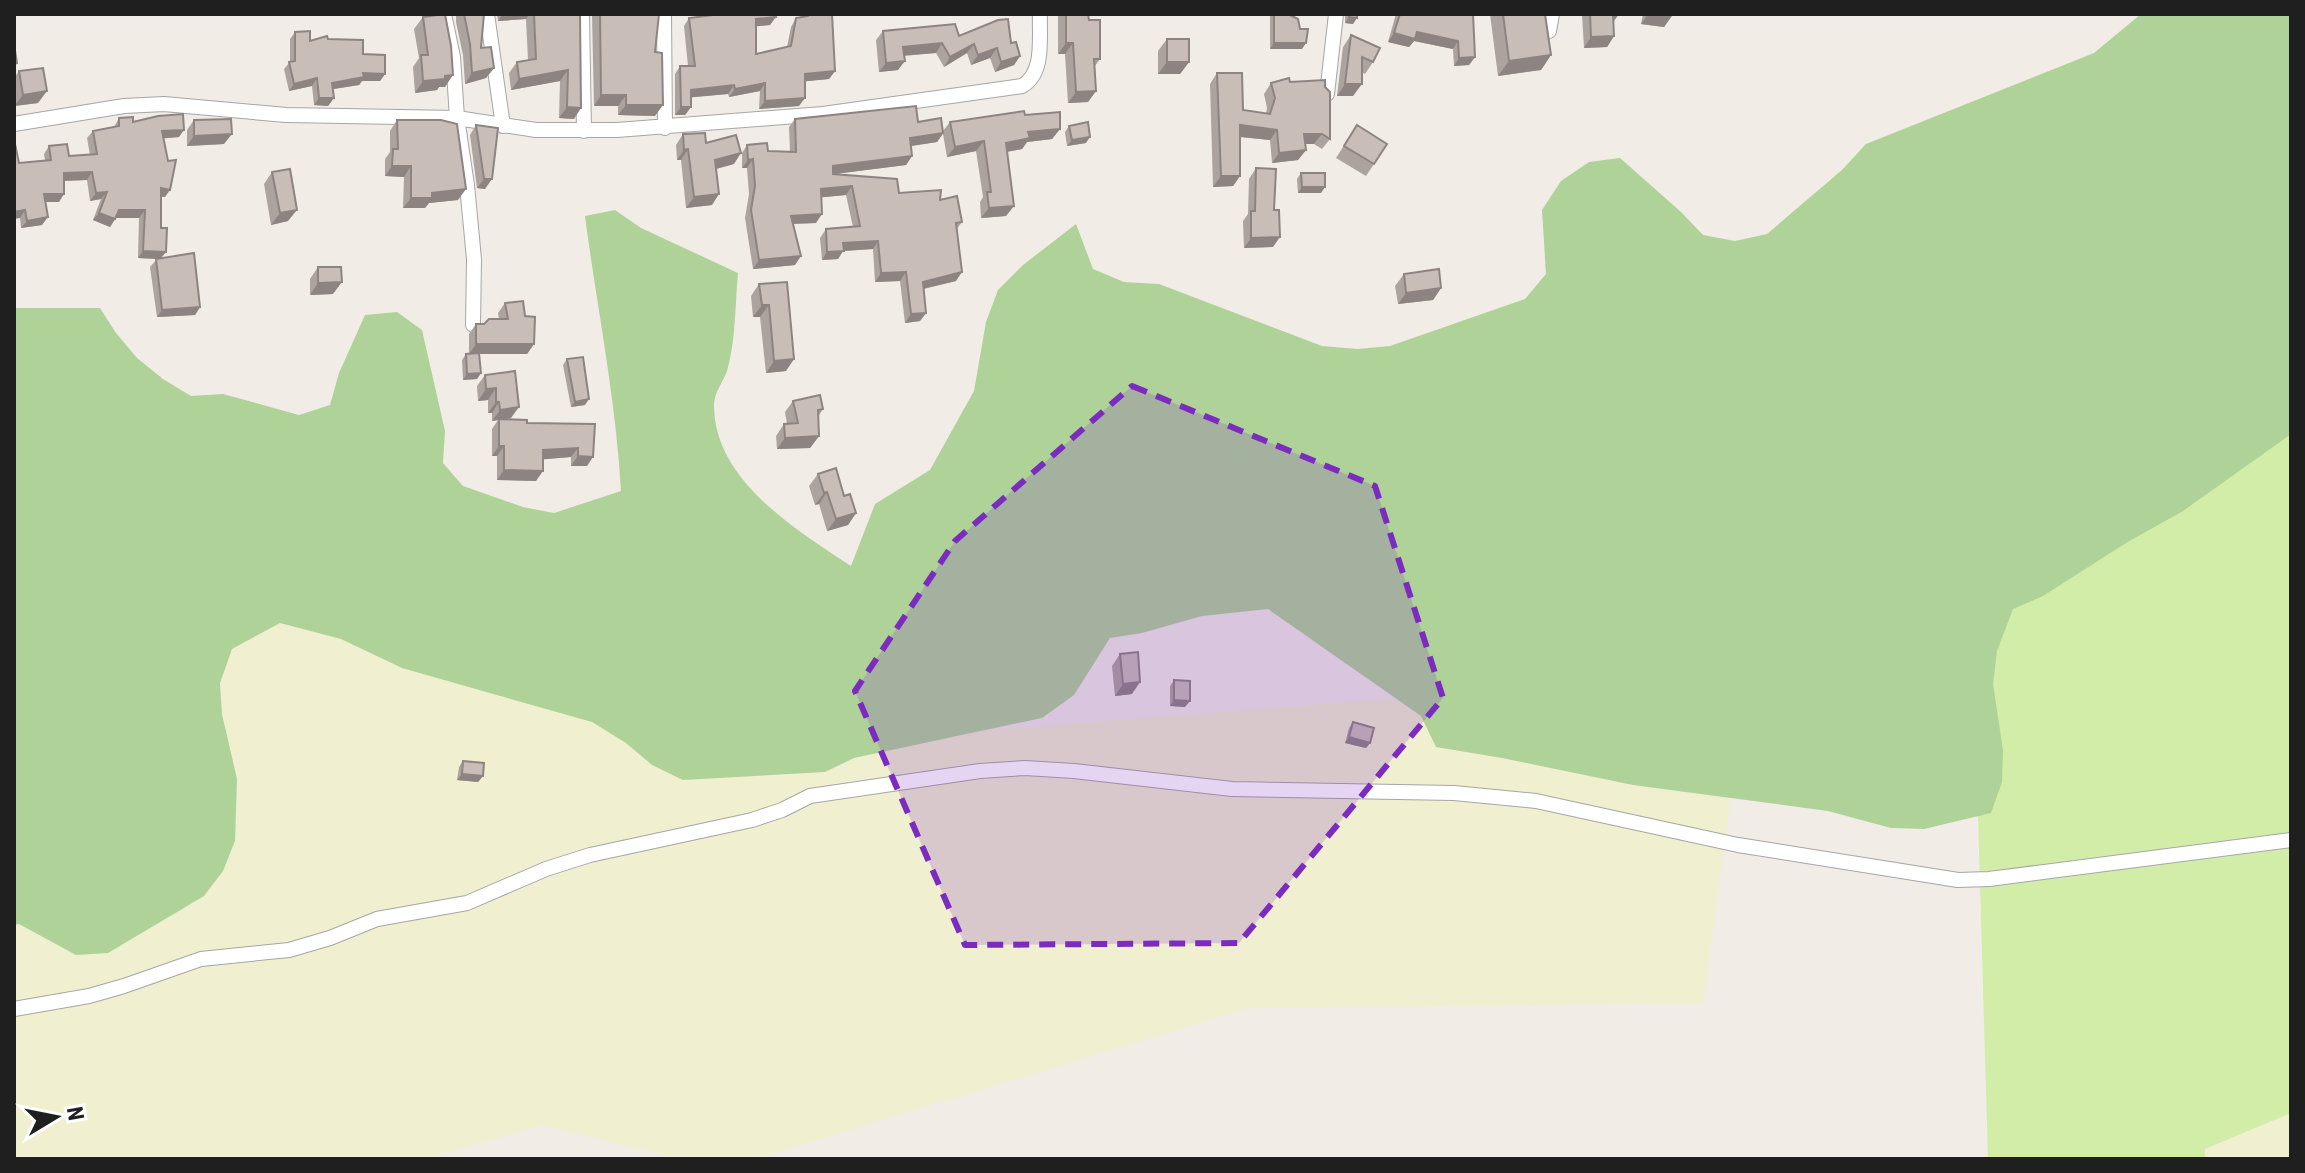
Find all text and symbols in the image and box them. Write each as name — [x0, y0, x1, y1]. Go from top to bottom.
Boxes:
north arrow — [16, 1077, 96, 1157]
text: N — [62, 1105, 89, 1122]

